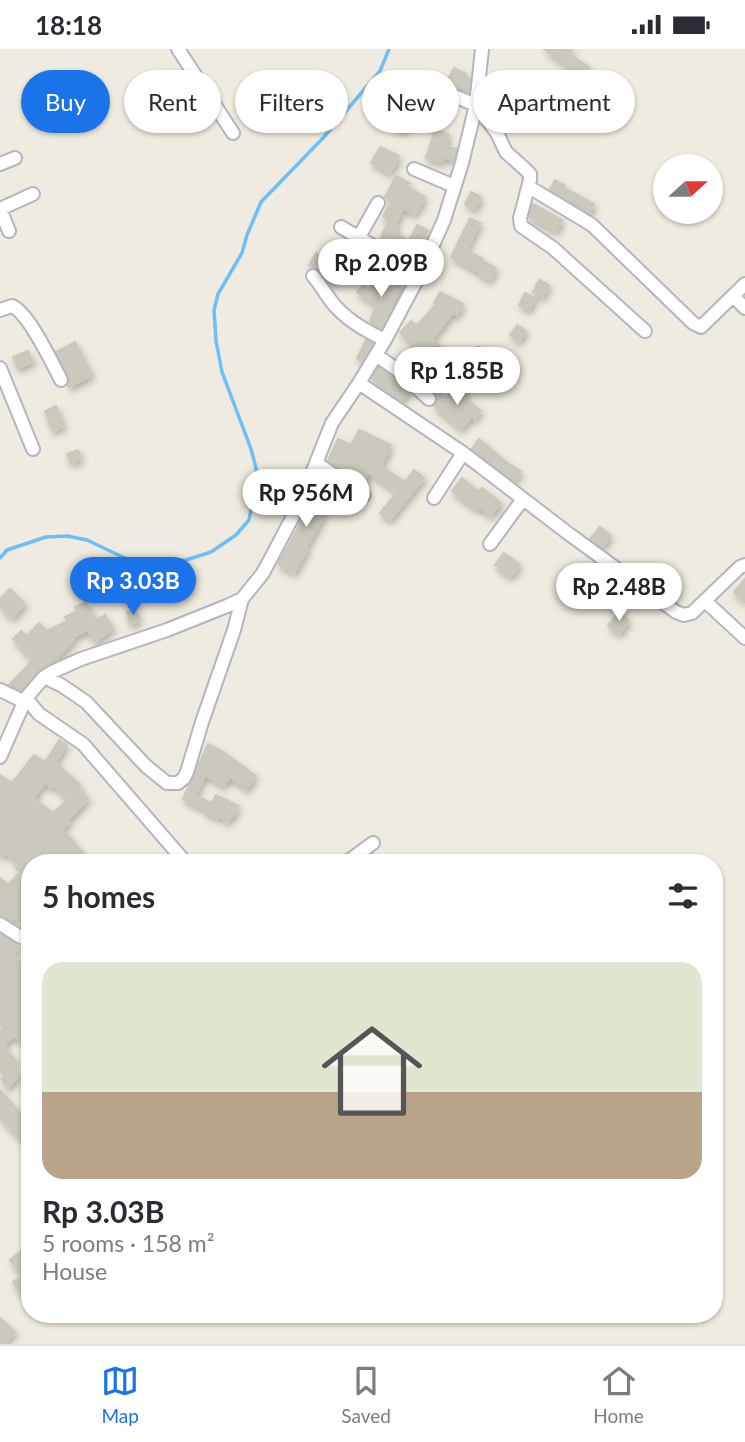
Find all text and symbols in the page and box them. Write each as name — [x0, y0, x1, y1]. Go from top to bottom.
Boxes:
text: 18:18 — [35, 9, 102, 41]
chip: Buy — [21, 70, 110, 133]
chip: Rent — [124, 70, 221, 133]
chip: Filters — [235, 70, 348, 133]
chip: New — [362, 70, 459, 133]
chip: Apartment — [473, 70, 635, 133]
north arrow — [653, 154, 723, 224]
map controls — [653, 154, 723, 224]
pin: Rp 2.09B — [309, 239, 453, 299]
text: Rp 2.09B — [334, 248, 428, 276]
pin: Rp 1.85B — [385, 347, 529, 407]
text: Rp 1.85B — [410, 356, 504, 384]
pin: Rp 956M — [241, 469, 371, 529]
text: Rp 956M — [258, 478, 354, 506]
pin: Rp 3.03B — [61, 557, 205, 617]
pin: Rp 2.48B — [547, 563, 691, 623]
text: Rp 3.03B — [86, 566, 180, 594]
text: Rp 2.48B — [572, 572, 666, 600]
icon: filters — [664, 877, 702, 915]
text: 5 homes — [42, 878, 155, 914]
icon: home — [309, 1008, 435, 1134]
text: Rp 3.03B — [42, 1193, 165, 1229]
text: 5 rooms · 158 m² — [42, 1229, 214, 1257]
text: House — [42, 1257, 107, 1285]
tab: Map — [101, 1362, 139, 1427]
tab: Saved — [341, 1362, 391, 1427]
tab: Home — [593, 1362, 644, 1427]

